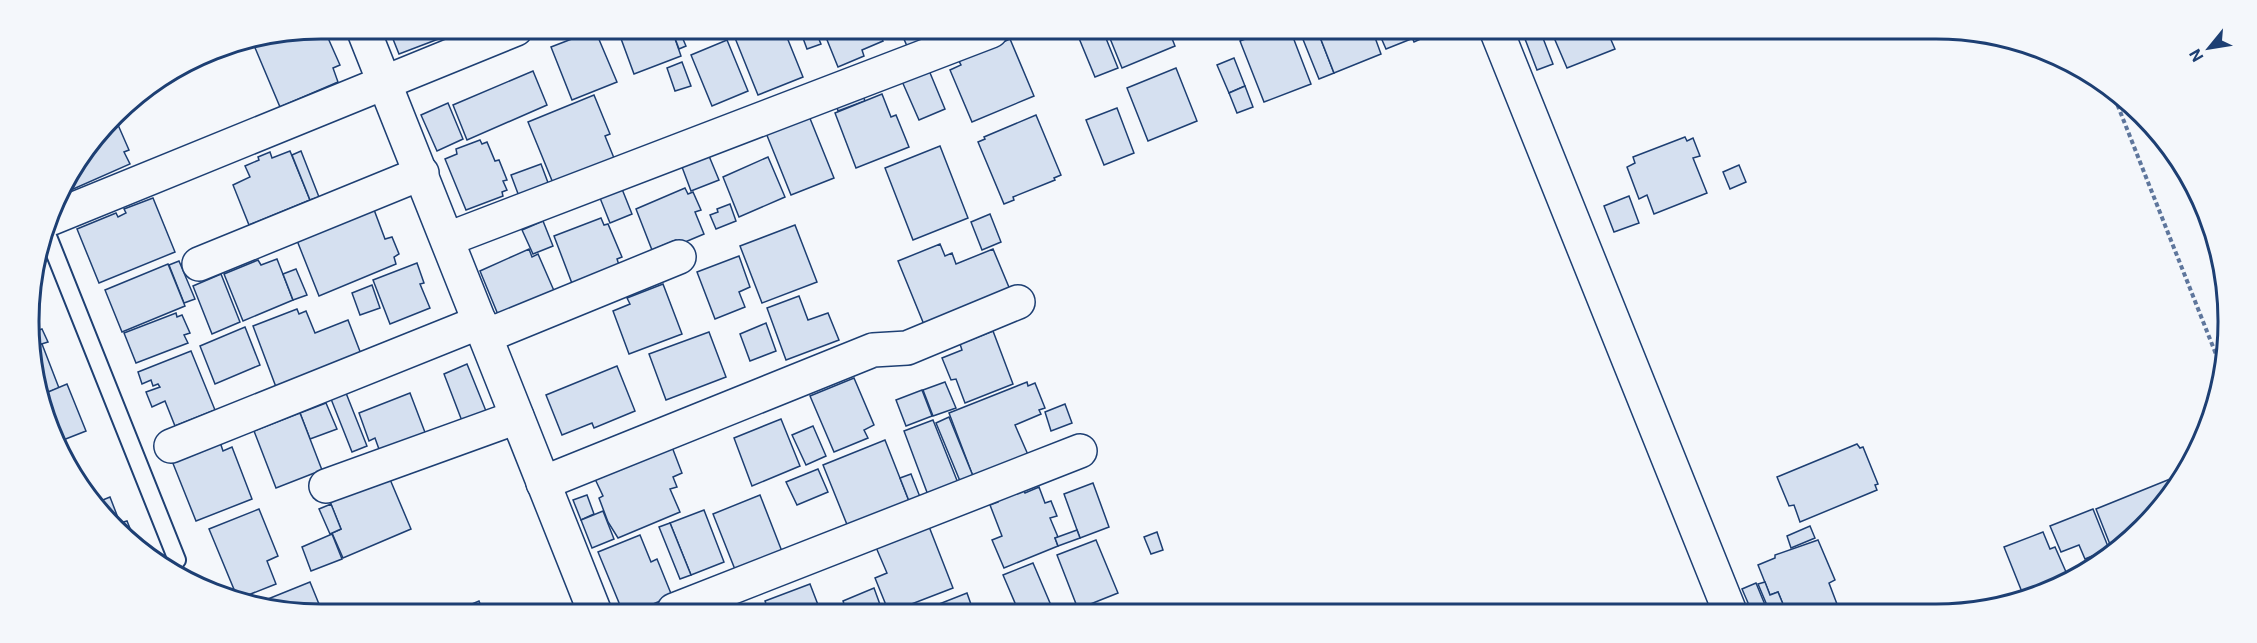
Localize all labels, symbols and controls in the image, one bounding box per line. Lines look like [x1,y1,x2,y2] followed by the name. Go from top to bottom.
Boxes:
[2179,18,2239,78] north arrow
[2185,46,2207,65] text: N

